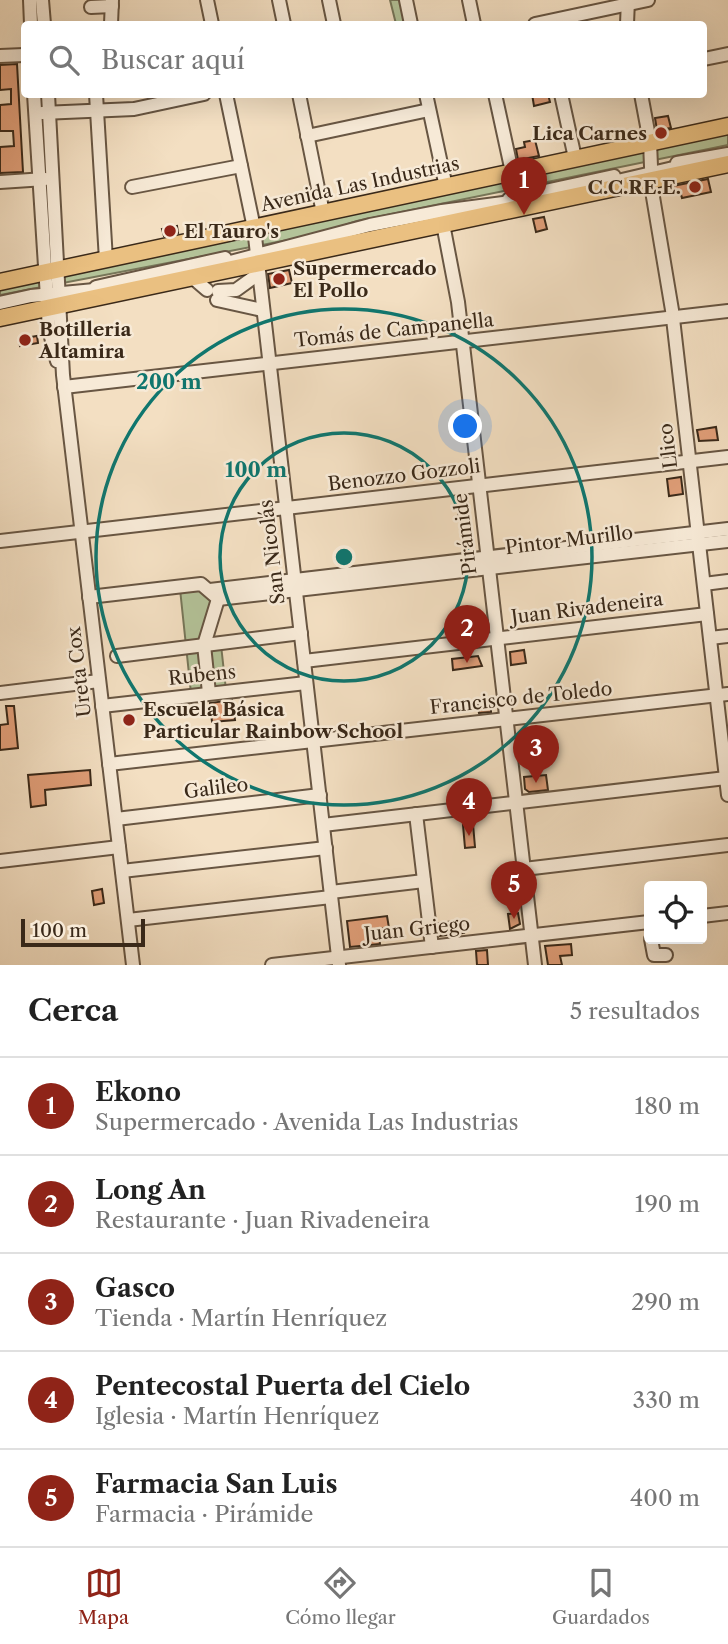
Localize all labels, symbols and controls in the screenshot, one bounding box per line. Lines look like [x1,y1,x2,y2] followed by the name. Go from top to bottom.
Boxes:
[21,21,707,98] search box
[45,41,83,79] icon: search
[101,44,245,76] text: Buscar aquí
[532,122,647,145] place label: Lica Carnes
[653,125,669,141] marker: Lica Carnes
[258,152,461,217] street label: Avenida Las Industrias
[501,157,547,215] pin: 1
[588,176,681,199] place label: C.C.RE.E.
[687,179,703,195] marker: C.C.RE.E.
[184,220,279,243] place label: El Tauro's
[162,223,178,239] marker: El Tauro's
[293,257,437,302] place label: Supermercado El Pollo
[271,271,287,287] marker: Supermercado El Pollo
[293,308,495,352] street label: Tomás de Campanella
[38,318,132,363] place label: Botilleria Altamira
[17,332,33,348] marker: Botilleria Altamira
[136,369,202,394] text: 200 m
[448,409,482,443] your location
[654,422,682,470] street label: Llico
[326,454,482,496] street label: Benozzo Gozzoli
[225,457,287,482] text: 100 m
[449,492,481,576] street label: Pirámide
[254,498,290,606] street label: San Nicolás
[504,521,634,559] street label: Pintor Murillo
[332,545,356,569] centre of rings
[507,587,664,629] street label: Juan Rivadeneira
[444,605,490,663] pin: 2
[62,625,96,719] street label: Ureta Cox
[167,660,237,690] street label: Rubens
[429,677,613,719] street label: Francisco de Toledo
[143,698,403,743] place label: Escuela Básica Particular Rainbow School
[121,712,137,728] marker: Escuela Básica Particular Rainbow School
[513,725,559,783] pin: 3
[182,773,250,803] street label: Galileo
[446,778,492,836] pin: 4
[491,861,537,919] pin: 5
[644,881,707,944] map controls
[644,881,707,944] button: locate
[360,912,471,946] street label: Juan Griego
[21,916,145,948] scale bar
[32,919,87,942] text: 100 m
[28,992,118,1029] text: Cerca
[570,997,700,1025] text: 5 resultados
[95,1076,181,1108] text: Ekono
[46,1092,56,1120] text: 1
[635,1092,700,1120] text: 180 m
[95,1108,519,1136] text: Supermercado · Avenida Las Industrias
[95,1174,206,1206] text: Long An
[44,1190,58,1218] text: 2
[635,1190,700,1218] text: 190 m
[95,1206,430,1234] text: Restaurante · Juan Rivadeneira
[95,1272,175,1304] text: Gasco
[45,1288,58,1316] text: 3
[631,1288,700,1316] text: 290 m
[95,1304,387,1332] text: Tienda · Martín Henríquez
[95,1370,470,1402] text: Pentecostal Puerta del Cielo
[44,1386,58,1414] text: 4
[633,1386,700,1414] text: 330 m
[95,1402,379,1430] text: Iglesia · Martín Henríquez
[95,1468,338,1500] text: Farmacia San Luis
[45,1484,57,1512] text: 5
[630,1484,700,1512] text: 400 m
[95,1500,313,1528] text: Farmacia · Pirámide
[78,1564,129,1629] tab: Mapa
[285,1564,396,1629] tab: Cómo llegar
[552,1564,650,1629] tab: Guardados

